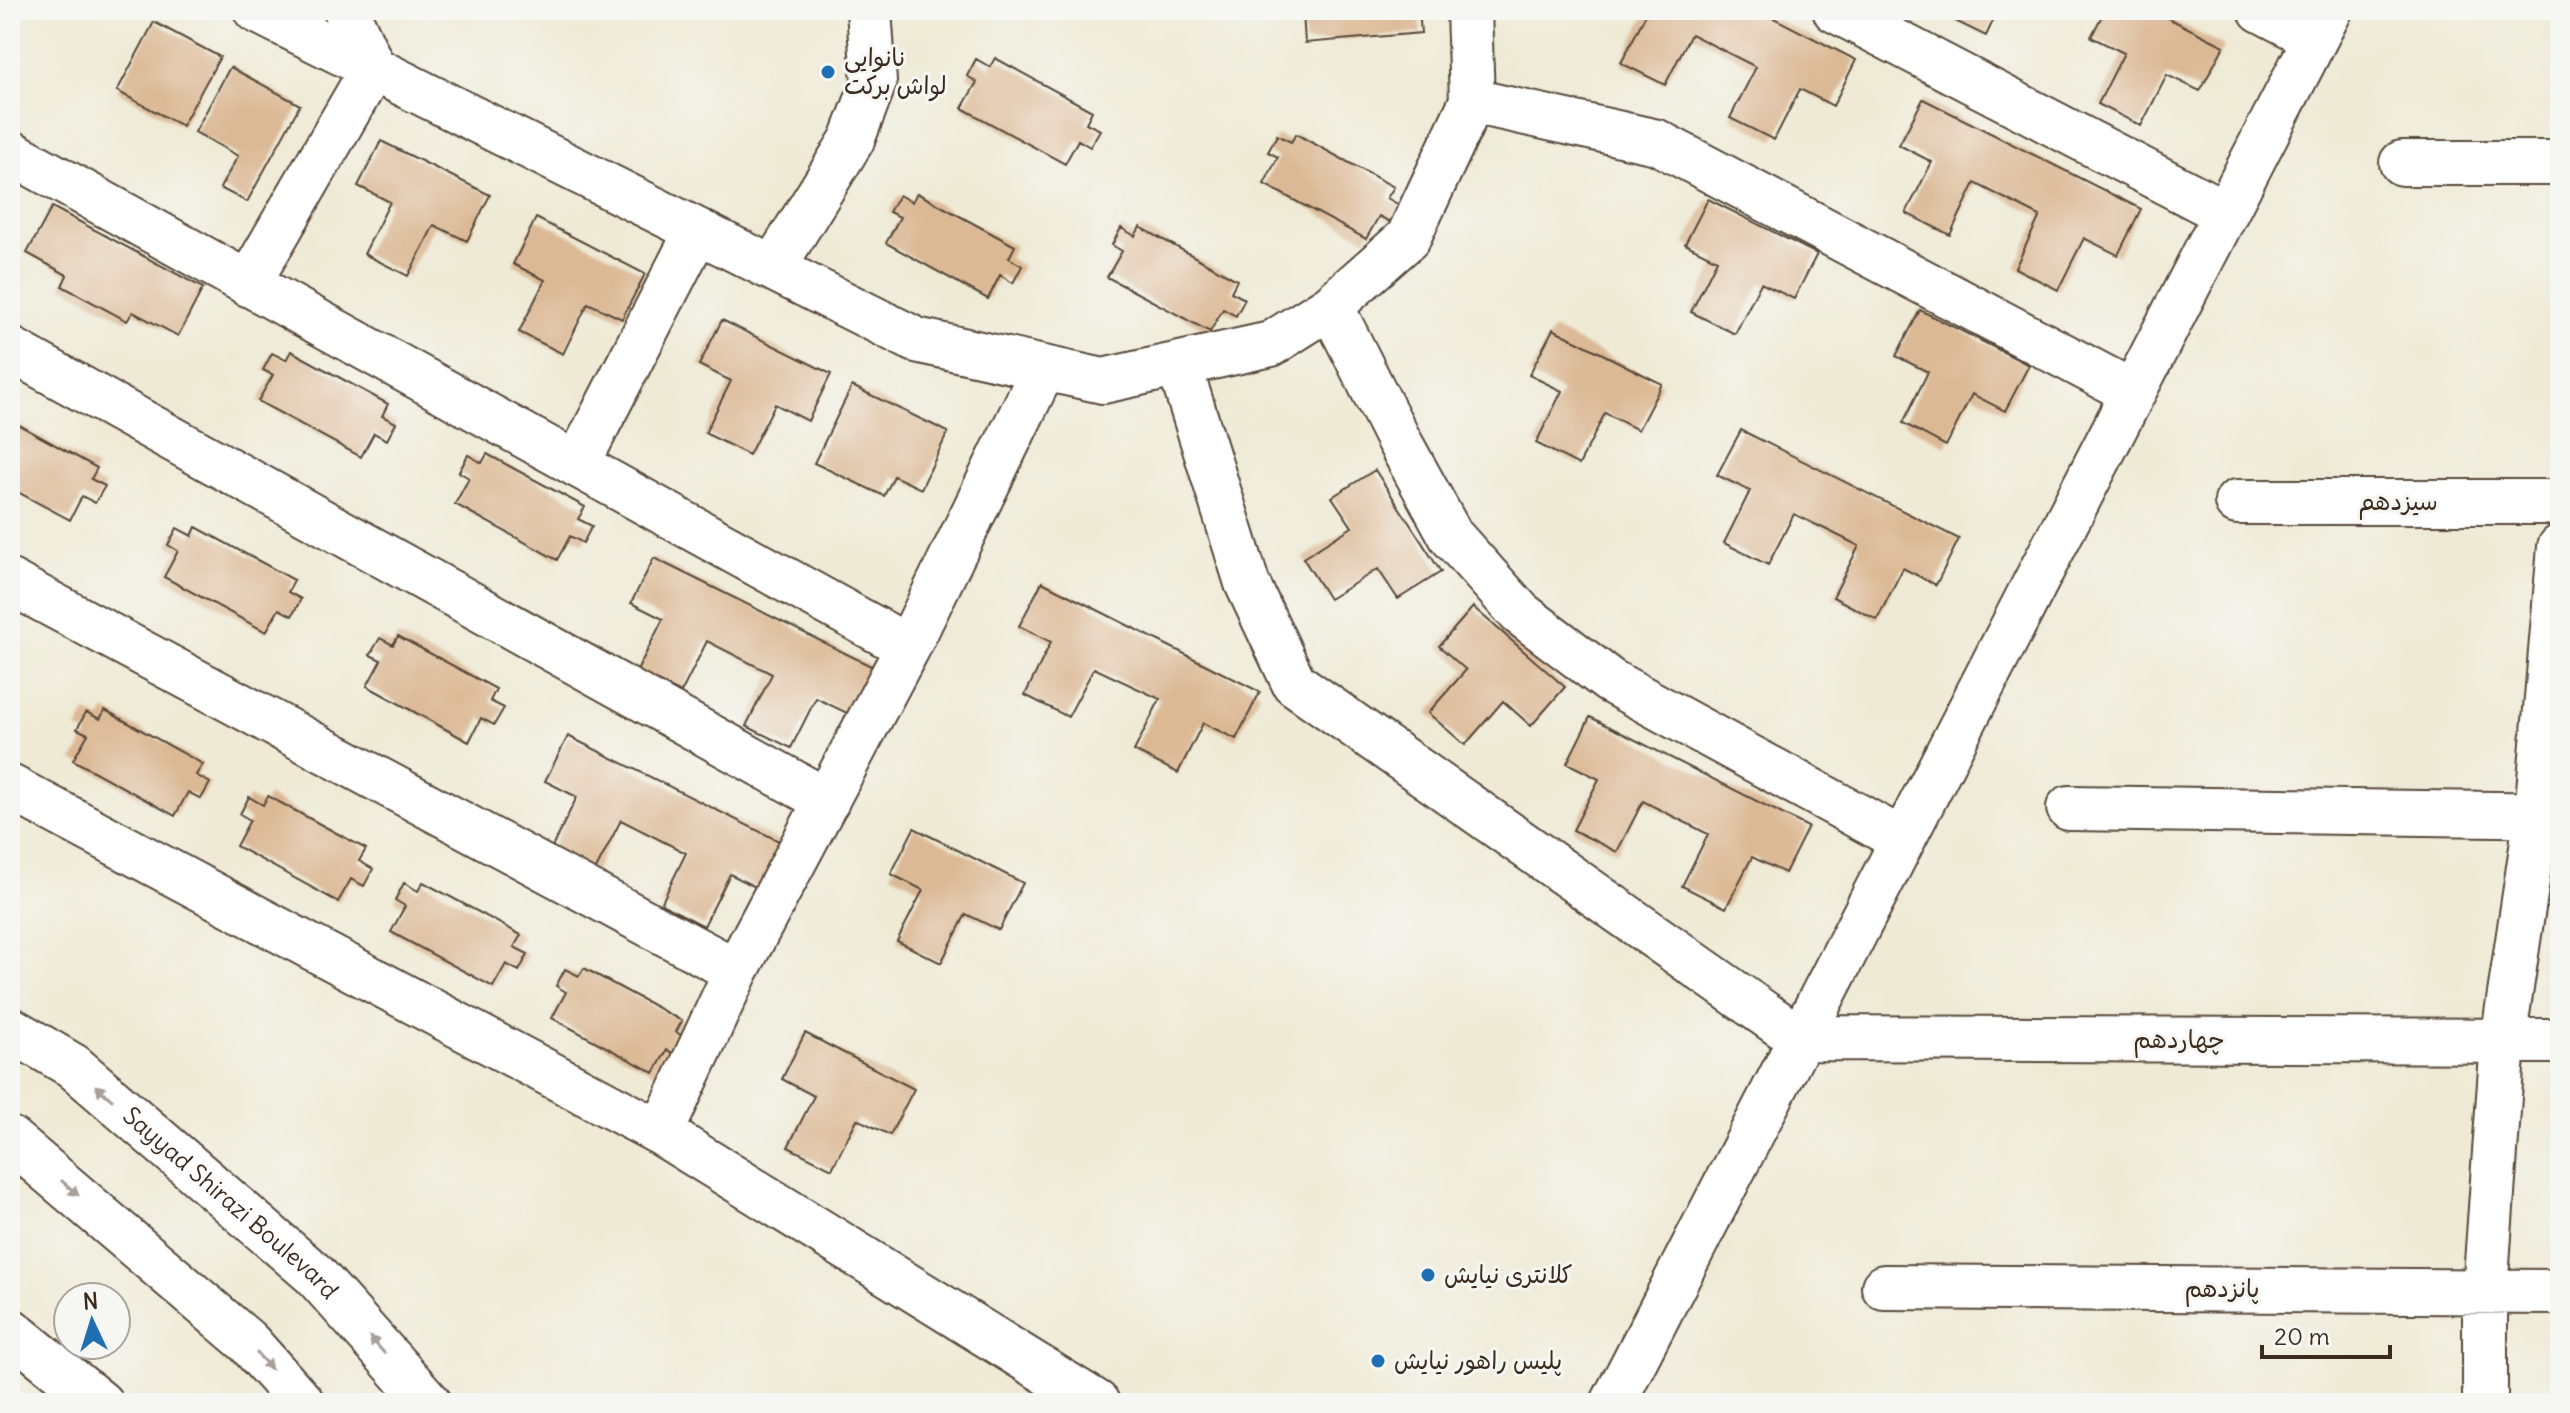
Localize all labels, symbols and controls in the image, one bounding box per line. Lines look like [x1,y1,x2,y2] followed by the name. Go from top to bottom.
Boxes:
[844,42,947,102] place label: نانوایی لواش برکت
[819,63,837,81] marker: نانوایی لواش برکت
[2358,486,2438,520] street label: سیزدهم
[2133,1024,2225,1058] street label: چهاردهم
[95,1085,115,1102] one-way arrow
[117,1100,345,1305] street label: Sayyad Shirazi Boulevard
[60,1179,80,1196] one-way arrow
[1444,1259,1573,1289] place label: کلانتری نیایش
[1419,1266,1437,1284] marker: کلانتری نیایش
[2185,1273,2259,1307] street label: پانزدهم
[52,1281,132,1361] north arrow
[82,1287,99,1316] text: N
[2262,1309,2390,1359] scale bar
[2274,1321,2330,1351] text: 20 m
[369,1335,387,1354] one-way arrow
[1394,1345,1562,1376] place label: پلیس راهور نیایش
[255,1351,273,1370] one-way arrow
[1369,1352,1387,1370] marker: پلیس راهور نیایش

